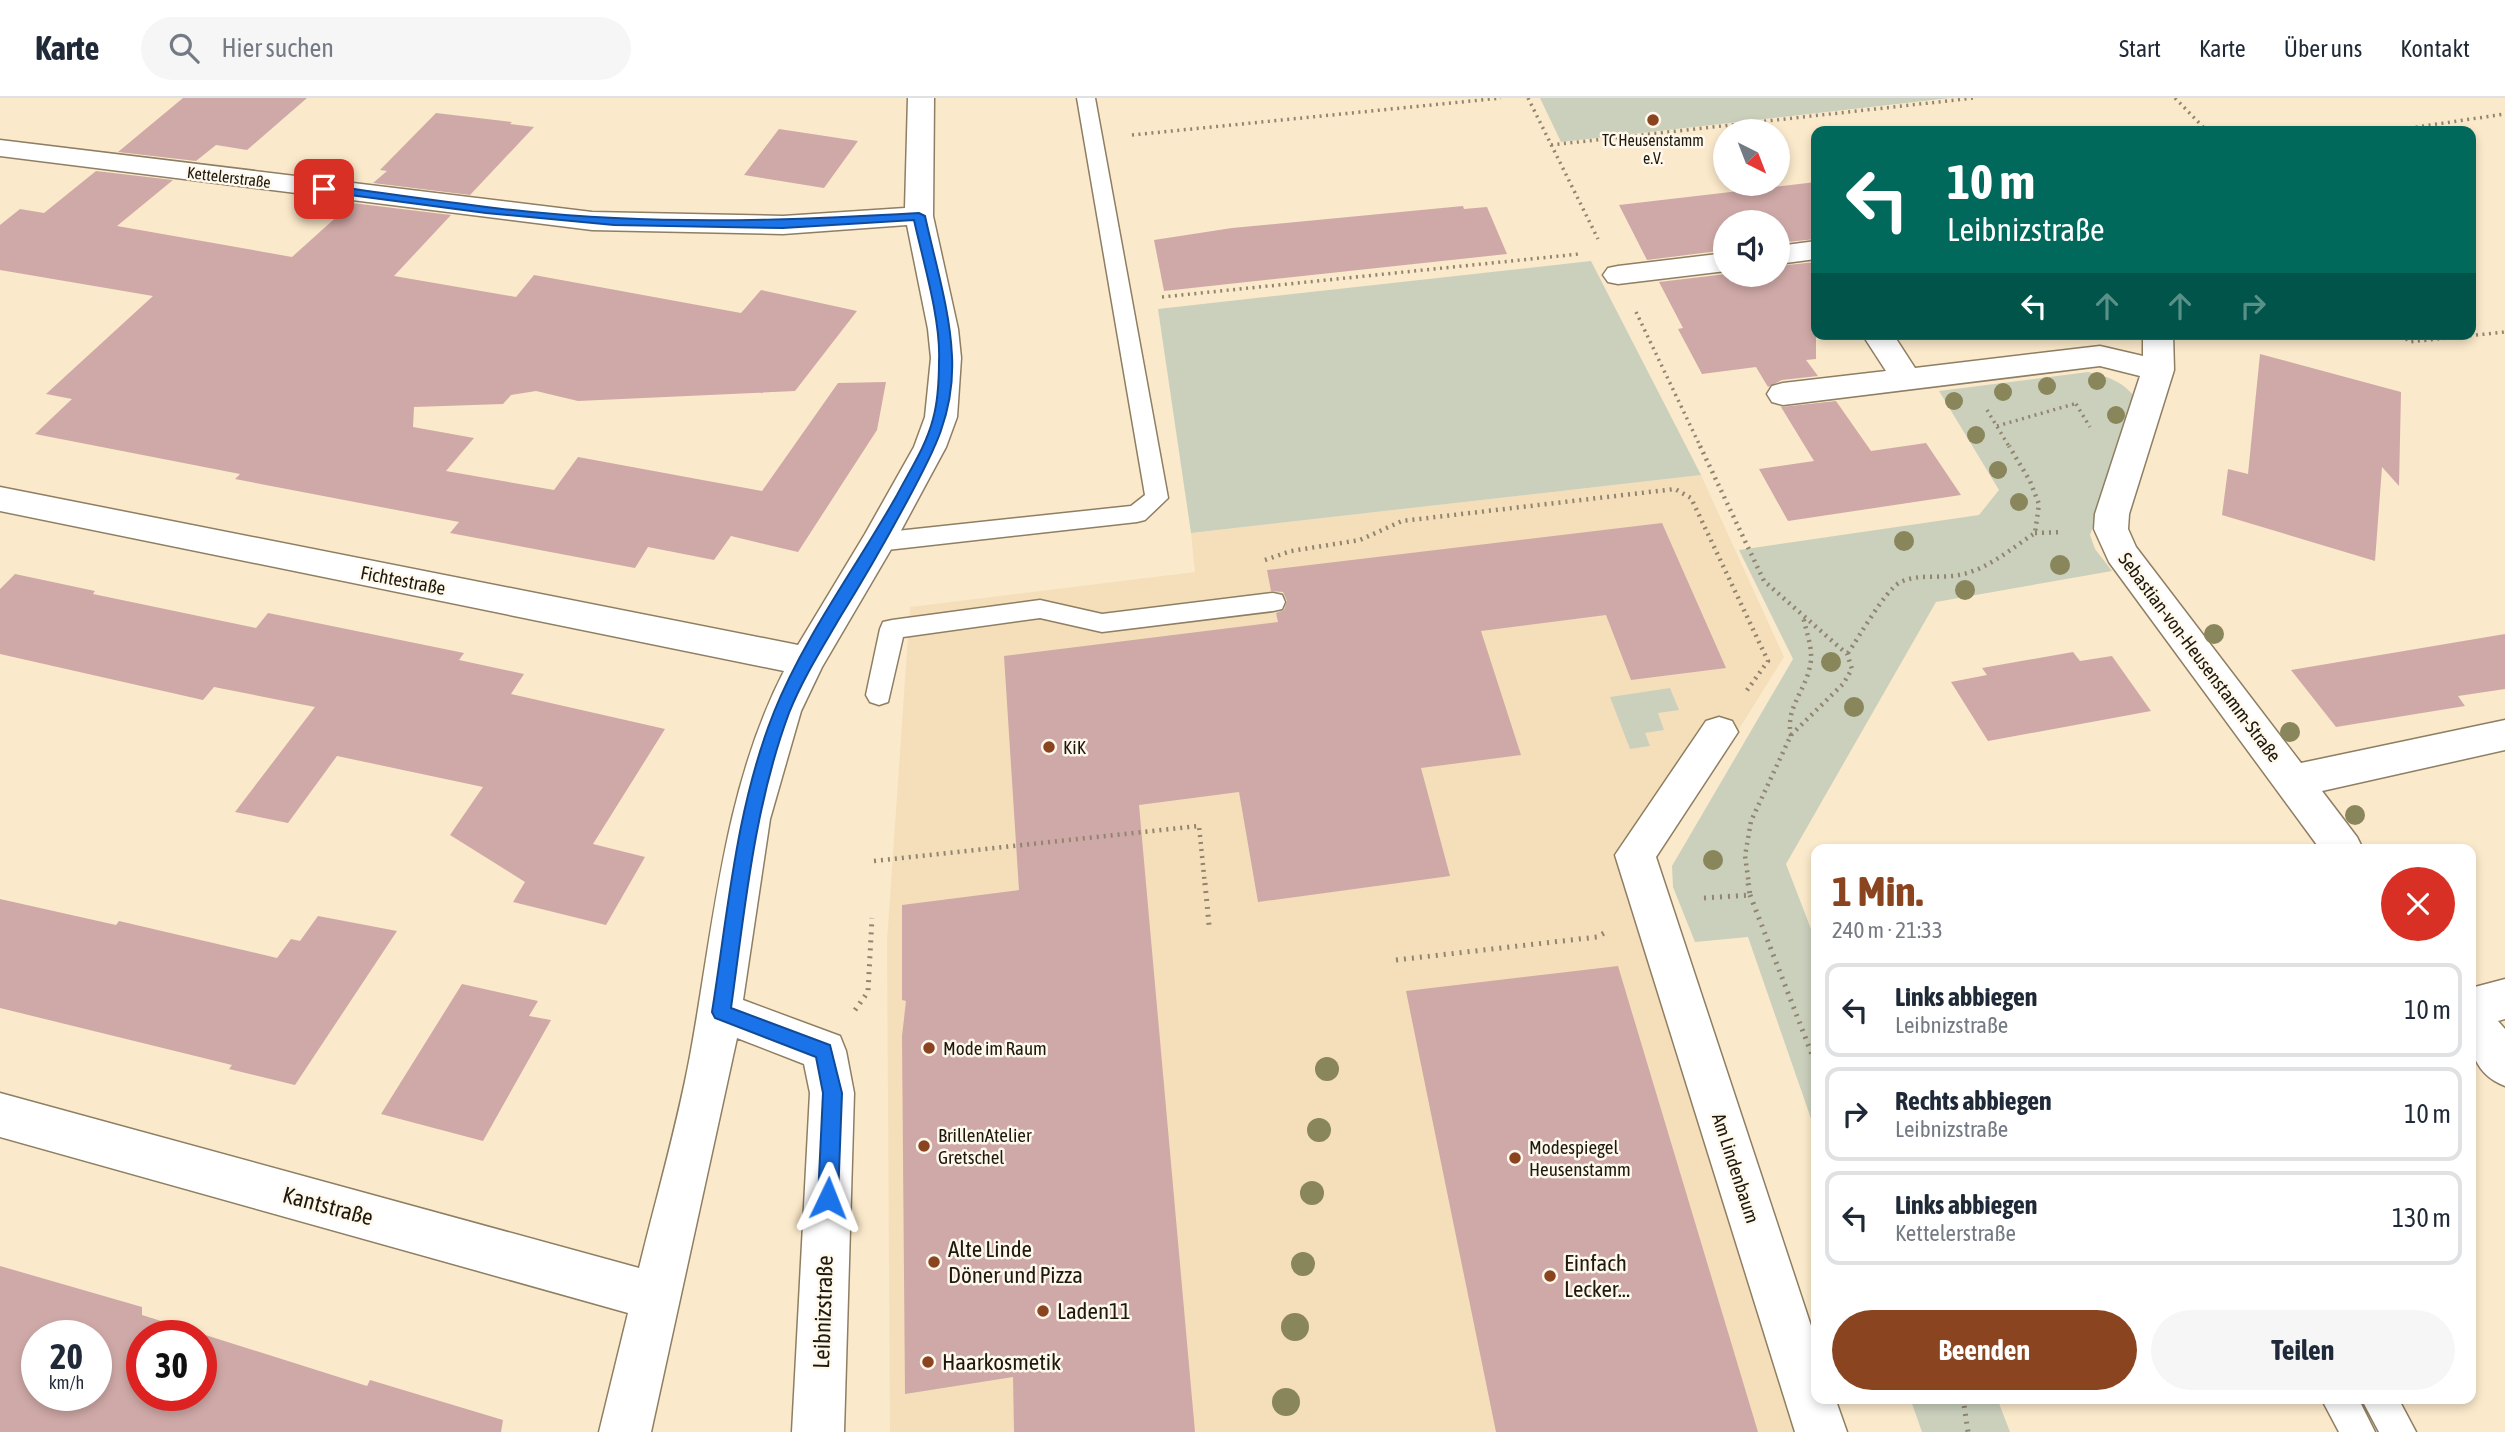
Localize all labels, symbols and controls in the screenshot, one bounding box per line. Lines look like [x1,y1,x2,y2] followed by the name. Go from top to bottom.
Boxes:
[141,17,631,80] search box
[35,29,99,67] text: Karte
[165,29,203,67] icon: search
[221,33,334,63] text: Hier suchen
[2119,35,2161,62] text: Start
[2199,35,2246,62] text: Karte
[2284,35,2362,62] text: Über uns
[2400,35,2470,62] text: Kontakt
[1645,112,1661,128] marker: TC Heusenstamm e.V.
[1713,119,1790,196] north arrow
[1713,119,1790,287] map controls
[1602,131,1704,167] place label: TC Heusenstamm e.V.
[1947,153,2035,209] text: 10 m
[1832,154,1923,245] icon: left
[294,159,354,219] pin
[186,163,272,191] street label: Kettelerstraße
[305,170,343,208] icon: arrive
[1713,210,1790,287] button: sound
[1947,211,2105,248] text: Leibnizstraße
[2015,287,2053,325] icon: left
[2088,287,2126,325] icon: ahead
[2161,287,2199,325] icon: ahead
[2234,287,2272,325] icon: right
[2114,548,2286,766] street label: Sebastian-von-Heusenstamm-Straße
[359,561,447,599] street label: Fichtestraße
[1063,736,1087,758] place label: KiK
[1041,739,1057,755] marker: KiK
[1832,867,1923,915] text: 1 Min.
[2381,867,2455,941] button: close
[1832,917,1943,943] text: 240 m · 21:33
[1895,982,2037,1012] text: Links abbiegen
[1836,991,1874,1029] icon: left
[2404,995,2451,1025] text: 10 m
[1895,1012,2008,1038] text: Leibnizstraße
[943,1037,1047,1059] place label: Mode im Raum
[921,1040,937,1056] marker: Mode im Raum
[1895,1086,2052,1116] text: Rechts abbiegen
[1836,1095,1874,1133] icon: right
[2404,1099,2451,1129] text: 10 m
[1708,1110,1764,1226] street label: Am Lindenbaum
[1895,1116,2008,1142] text: Leibnizstraße
[938,1124,1032,1168] place label: BrillenAtelier Gretschel
[1529,1136,1631,1180] place label: Modespiegel Heusenstamm
[916,1138,932,1154] marker: BrillenAtelier Gretschel
[1507,1150,1523,1166] marker: Modespiegel Heusenstamm
[791,1161,865,1235] position arrow
[280,1181,376,1231] street label: Kantstraße
[1895,1190,2037,1220] text: Links abbiegen
[1836,1199,1874,1237] icon: left
[2392,1203,2451,1233] text: 130 m
[1895,1220,2016,1246] text: Kettelerstraße
[948,1236,1083,1288] place label: Alte Linde Döner und Pizza
[1564,1250,1630,1302] place label: Einfach Lecker...
[926,1254,942,1270] marker: Alte Linde Döner und Pizza
[808,1255,838,1369] street label: Leibnizstraße
[1542,1268,1558,1284] marker: Einfach Lecker...
[1057,1298,1131,1324] place label: Laden11
[1035,1303,1051,1319] marker: Laden11
[1832,1310,2137,1390] button: Beenden
[2151,1310,2455,1390] button: Teilen
[126,1320,217,1411] speed limit sign: 30
[50,1336,83,1376] text: 20
[942,1349,1061,1375] place label: Haarkosmetik
[920,1354,936,1370] marker: Haarkosmetik
[49,1372,84,1393] text: km/h

